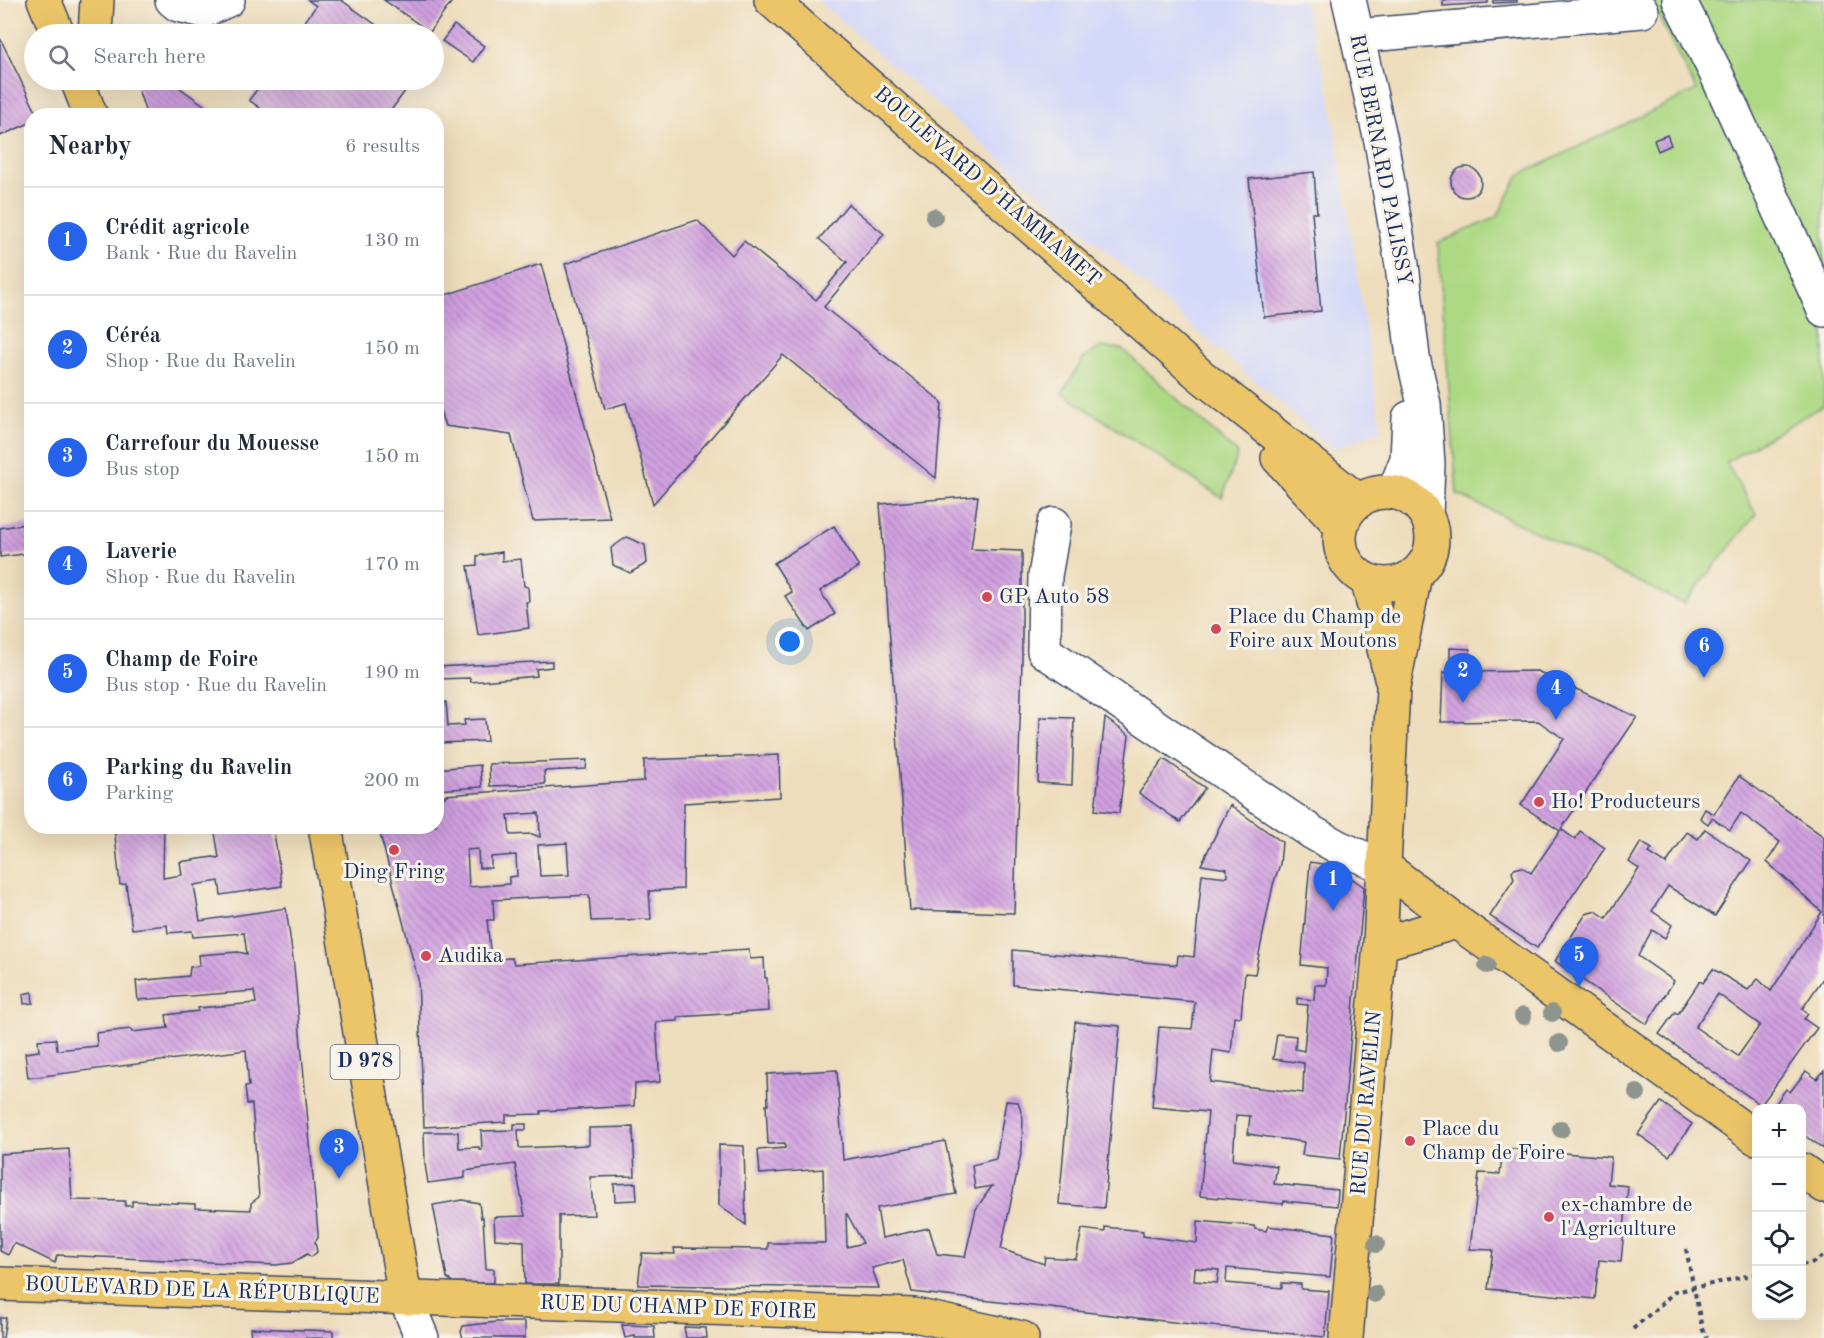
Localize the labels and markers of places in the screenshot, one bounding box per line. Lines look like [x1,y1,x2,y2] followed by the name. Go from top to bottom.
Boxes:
[999,587,1110,608] place label: GP Auto 58
[980,590,994,604] marker: GP Auto 58
[1228,607,1401,652] place label: Place du Champ de Foire aux Moutons
[1209,622,1223,636] marker: Place du Champ de Foire aux Moutons
[1684,628,1724,678] pin: 6
[1444,654,1482,703] pin: 2
[1536,670,1576,720] pin: 4
[1551,792,1700,813] place label: Ho! Producteurs
[1532,795,1546,809] marker: Ho! Producteurs
[387,843,401,857] marker: Ding Fring
[343,862,446,883] place label: Ding Fring
[1314,862,1352,911] pin: 1
[1560,938,1598,987] pin: 5
[438,946,503,967] place label: Audika
[419,949,433,963] marker: Audika
[1422,1119,1565,1164] place label: Place du Champ de Foire
[320,1130,358,1179] pin: 3
[1403,1134,1417,1148] marker: Place du Champ de Foire
[1561,1195,1693,1240] place label: ex-chambre de l'Agriculture
[1542,1210,1556,1224] marker: ex-chambre de l'Agriculture

